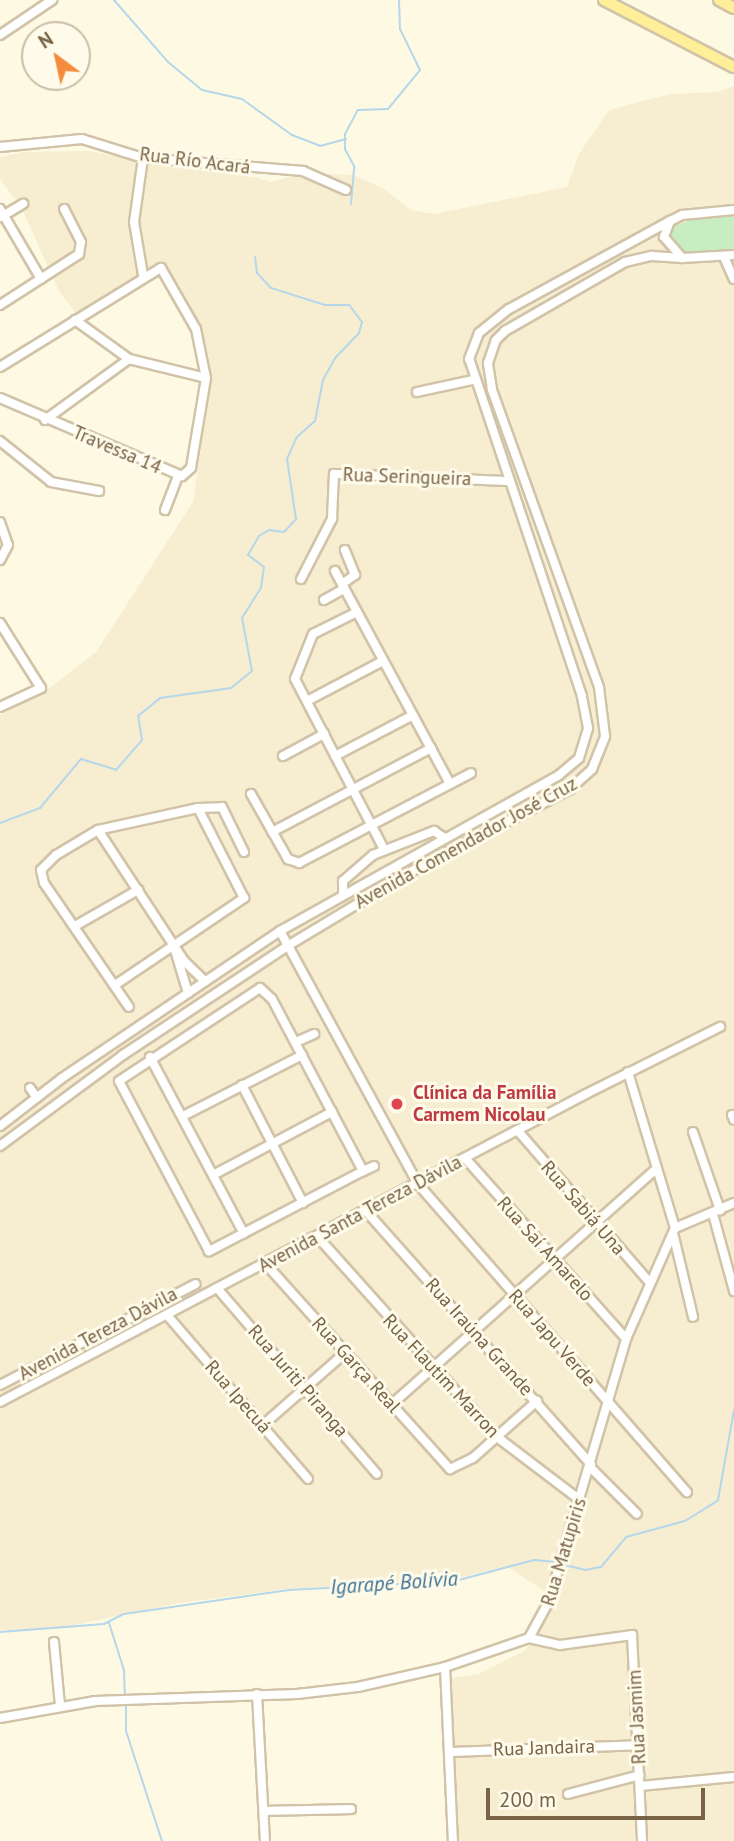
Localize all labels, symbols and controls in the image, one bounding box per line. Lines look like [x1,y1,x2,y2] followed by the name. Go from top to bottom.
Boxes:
[21,21,91,91] north arrow
[34,27,57,54] text: N
[138,143,252,179] street label: Rua Río Acará
[69,421,165,479] street label: Travessa 14
[342,463,472,491] street label: Rua Seringueira
[351,772,581,914] street label: Avenida Comendador José Cruz
[413,1082,556,1126] place label: Clínica da Família Carmem Nicolau
[387,1094,407,1114] marker: Clínica da Família Carmem Nicolau
[254,1150,466,1278] street label: Avenida Santa Tereza Dávila
[536,1156,630,1260] street label: Rua Sabiá Una
[492,1192,598,1306] street label: Rua Saí Amarelo
[420,1274,538,1400] street label: Rua Iraúna Grande
[15,1282,181,1386] street label: Avenida Tereza Dávila
[503,1284,601,1392] street label: Rua Japu Verde
[378,1309,504,1443] street label: Rua Flautim Marron
[307,1312,405,1418] street label: Rua Garça Real
[243,1320,353,1442] street label: Rua Juriti Piranga
[200,1356,276,1438] street label: Rua Ipecuá
[537,1495,591,1609] street label: Rua Matupiris
[329,1566,459,1600] water label: Igarapé Bolívia
[623,1669,651,1765] street label: Rua Jasmim
[493,1735,595,1761] street label: Rua Jandaira
[489,1774,708,1818] scale bar
[499,1786,556,1813] text: 200 m

